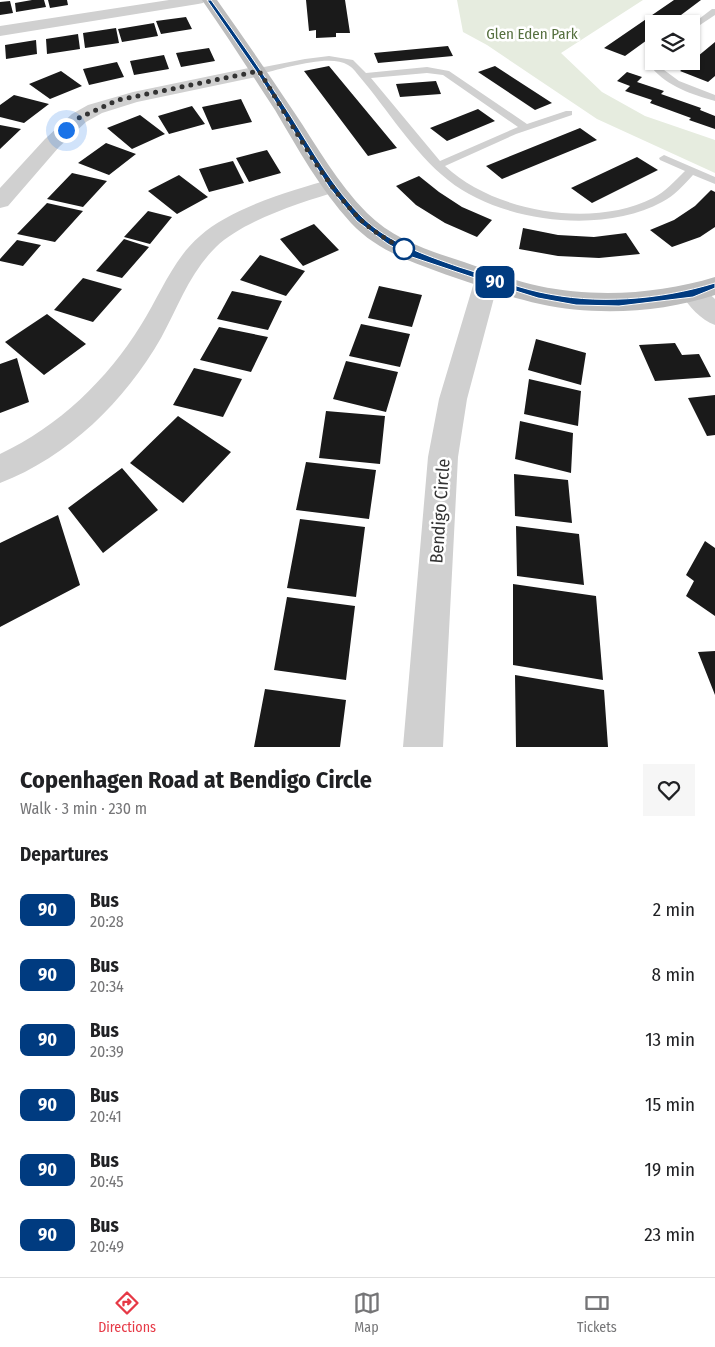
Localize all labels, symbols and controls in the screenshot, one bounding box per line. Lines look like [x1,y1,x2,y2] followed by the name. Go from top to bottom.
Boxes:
[645,15,700,70] map controls
[645,15,700,70] button: layers
[486,25,578,43] park label: Glen Eden Park
[54,118,79,143] your location
[393,238,415,260] unlabelled marker
[472,266,518,298] line badge: 90
[485,271,505,293] text: 90
[425,458,455,564] street label: Bendigo Circle
[643,764,695,816] button: heart
[20,766,372,794] text: Copenhagen Road at Bendigo Circle
[20,799,147,818] text: Walk · 3 min · 230 m
[20,843,108,866] text: Departures
[90,889,119,912] text: Bus
[653,898,695,921] text: 2 min
[38,899,57,921] text: 90
[90,912,124,931] text: 20:28
[90,954,119,977] text: Bus
[652,963,695,986] text: 8 min
[38,964,57,986] text: 90
[90,977,124,996] text: 20:34
[90,1019,119,1042] text: Bus
[645,1028,695,1051] text: 13 min
[38,1029,57,1051] text: 90
[90,1042,124,1061] text: 20:39
[90,1084,119,1107] text: Bus
[645,1093,695,1116] text: 15 min
[38,1094,57,1116] text: 90
[90,1107,122,1126] text: 20:41
[90,1149,119,1172] text: Bus
[644,1158,695,1181] text: 19 min
[38,1159,57,1181] text: 90
[90,1172,124,1191] text: 20:45
[90,1214,119,1237] text: Bus
[644,1223,695,1246] text: 23 min
[38,1224,57,1246] text: 90
[90,1237,124,1256] text: 20:49
[98,1289,156,1336] tab: Directions
[353,1289,381,1336] tab: Map
[577,1289,617,1336] tab: Tickets

